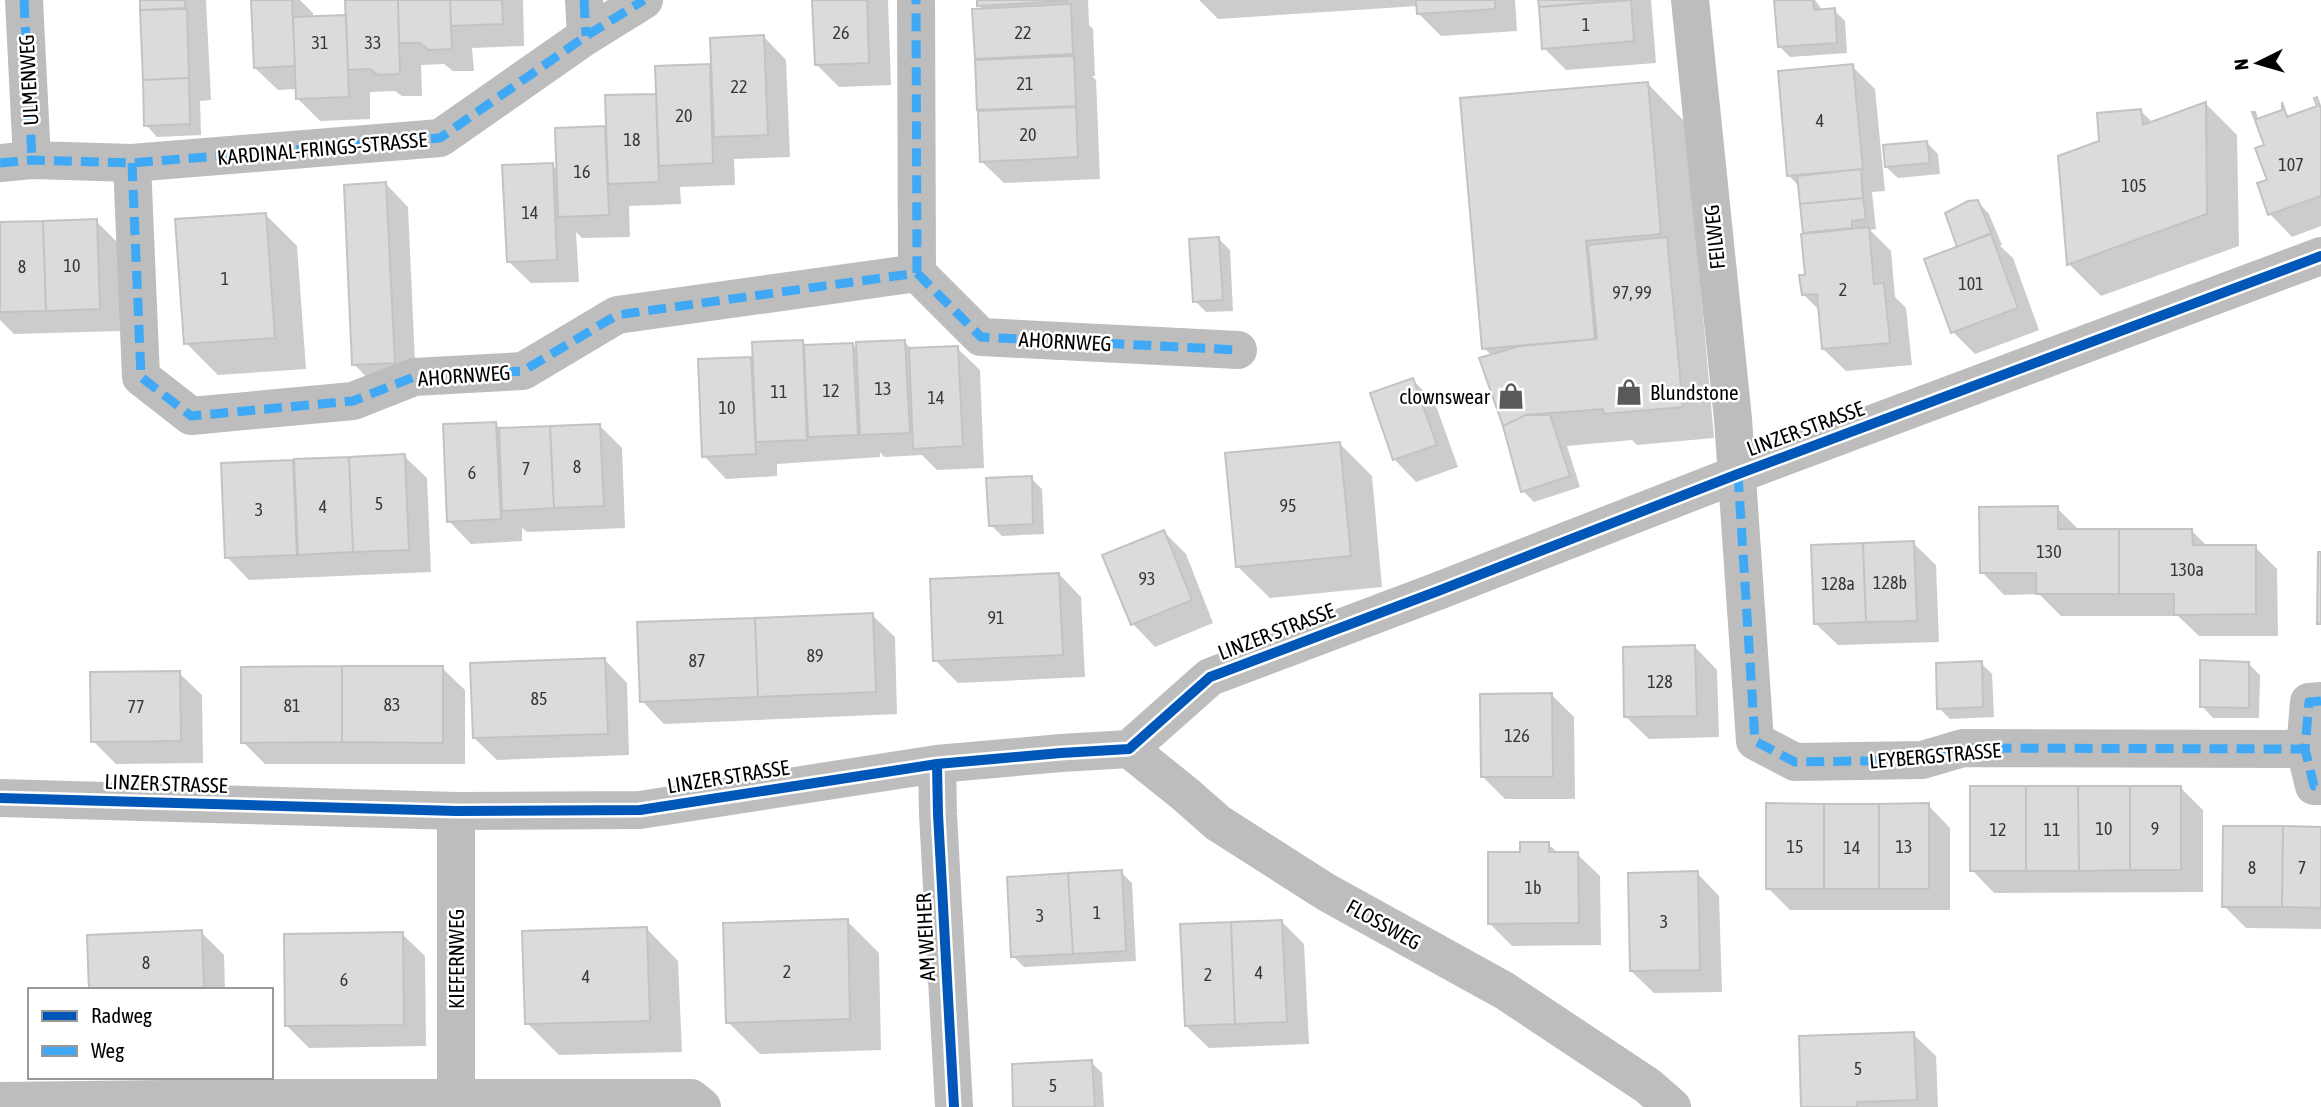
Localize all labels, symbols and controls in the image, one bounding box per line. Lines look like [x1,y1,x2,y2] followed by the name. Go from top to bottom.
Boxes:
[1582,14,1590,35] house number: 1
[833,22,849,43] house number: 26
[1015,22,1031,43] house number: 22
[2223,28,2293,98] north arrow
[312,32,328,53] house number: 31
[365,32,381,53] house number: 33
[14,34,42,126] street label: ULMENWEG
[2230,58,2253,71] text: N
[1017,73,1033,94] house number: 21
[731,76,747,97] house number: 22
[676,105,692,126] house number: 20
[1816,110,1824,131] house number: 4
[1020,124,1036,145] house number: 20
[216,127,428,169] street label: KARDINAL-FRINGS-STRASSE
[624,129,640,150] house number: 18
[2278,154,2304,175] house number: 107
[574,161,590,182] house number: 16
[2121,175,2147,196] house number: 105
[522,202,538,223] house number: 14
[1699,203,1729,271] street label: FEILWEG
[64,255,80,276] house number: 10
[18,256,26,277] house number: 8
[221,268,229,289] house number: 1
[1958,273,1984,294] house number: 101
[1839,279,1847,300] house number: 2
[1612,282,1652,303] house number: 97, 99
[1018,327,1112,355] street label: AHORNWEG
[417,360,511,390] street label: AHORNWEG
[1614,377,1644,407] shop icon: Blundstone
[875,378,891,399] house number: 13
[823,380,839,401] house number: 12
[1650,380,1739,404] place label: Blundstone
[771,381,787,402] house number: 11
[1496,381,1526,411] shop icon: clownswear
[1399,384,1491,408] place label: clownswear
[928,387,944,408] house number: 14
[1743,396,1867,460] street label: LINZER STRASSE
[719,397,735,418] house number: 10
[573,456,581,477] house number: 8
[522,458,530,479] house number: 7
[468,462,476,483] house number: 6
[375,493,383,514] house number: 5
[1280,495,1296,516] house number: 95
[319,496,327,517] house number: 4
[255,499,263,520] house number: 3
[2036,541,2062,562] house number: 130
[2170,559,2204,580] house number: 130a
[1139,568,1155,589] house number: 93
[1873,572,1907,593] house number: 128b
[1821,573,1855,594] house number: 128a
[1214,598,1338,664] street label: LINZER STRASSE
[988,607,1004,628] house number: 91
[807,645,823,666] house number: 89
[689,650,705,671] house number: 87
[1647,671,1673,692] house number: 128
[531,688,547,709] house number: 85
[384,694,400,715] house number: 83
[284,695,300,716] house number: 81
[128,696,144,717] house number: 77
[1504,725,1530,746] house number: 126
[1868,737,2002,773] street label: LEYBERGSTRASSE
[665,755,791,797] street label: LINZER STRASSE
[104,769,228,797] street label: LINZER STRASSE
[2096,818,2112,839] house number: 10
[2151,818,2159,839] house number: 9
[1990,819,2006,840] house number: 12
[2044,819,2060,840] house number: 11
[1787,836,1803,857] house number: 15
[1896,836,1912,857] house number: 13
[1844,837,1860,858] house number: 14
[2248,857,2256,878] house number: 8
[2298,857,2306,878] house number: 7
[1525,877,1542,898] house number: 1b
[911,892,939,982] street label: AM WEIHER
[1343,894,1425,954] street label: FLOSSWEG
[1093,902,1101,923] house number: 1
[1036,905,1044,926] house number: 3
[444,909,468,1009] street label: KIEFERNWEG
[1660,911,1668,932] house number: 3
[142,952,150,973] house number: 8
[783,961,791,982] house number: 2
[1255,962,1263,983] house number: 4
[1204,964,1212,985] house number: 2
[582,966,590,987] house number: 4
[340,969,348,990] house number: 6
[28,988,273,1079] legend
[91,1003,152,1027] text: Radweg
[91,1038,124,1062] text: Weg
[1854,1058,1862,1079] house number: 5
[1049,1075,1057,1096] house number: 5

